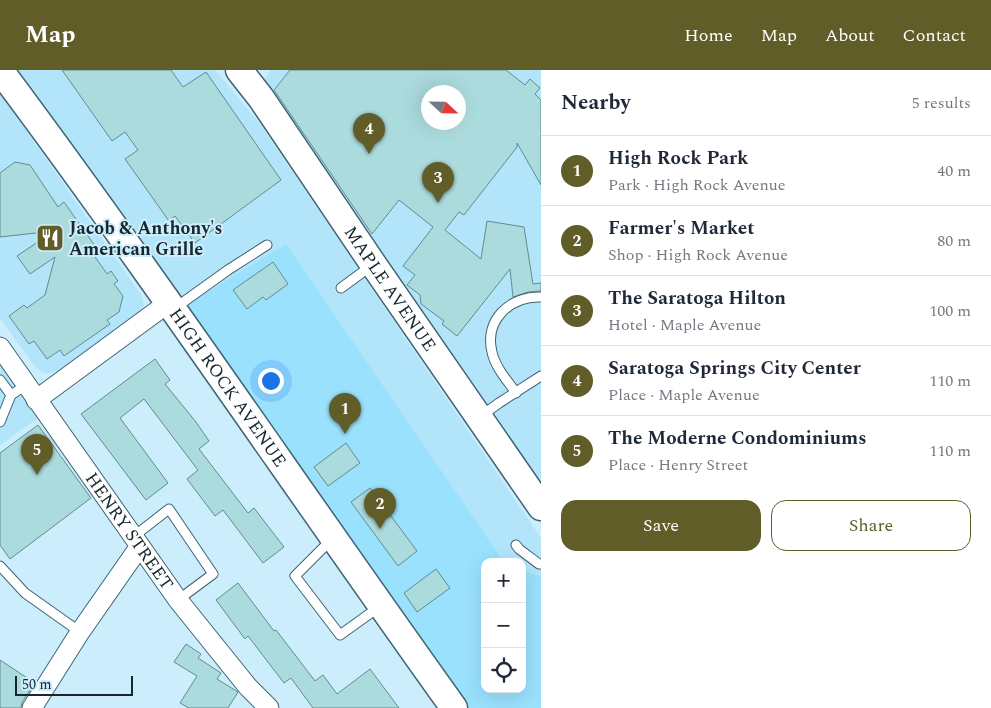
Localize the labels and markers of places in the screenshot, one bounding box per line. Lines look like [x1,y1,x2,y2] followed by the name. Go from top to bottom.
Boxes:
[353,113,385,154] pin: 4
[422,162,454,203] pin: 3
[69,215,222,263] place label: Jacob & Anthony's American Grille
[35,223,65,253] restaurant icon: Jacob & Anthony's American Grille
[329,393,361,434] pin: 1
[21,434,53,475] pin: 5
[364,488,396,529] pin: 2

